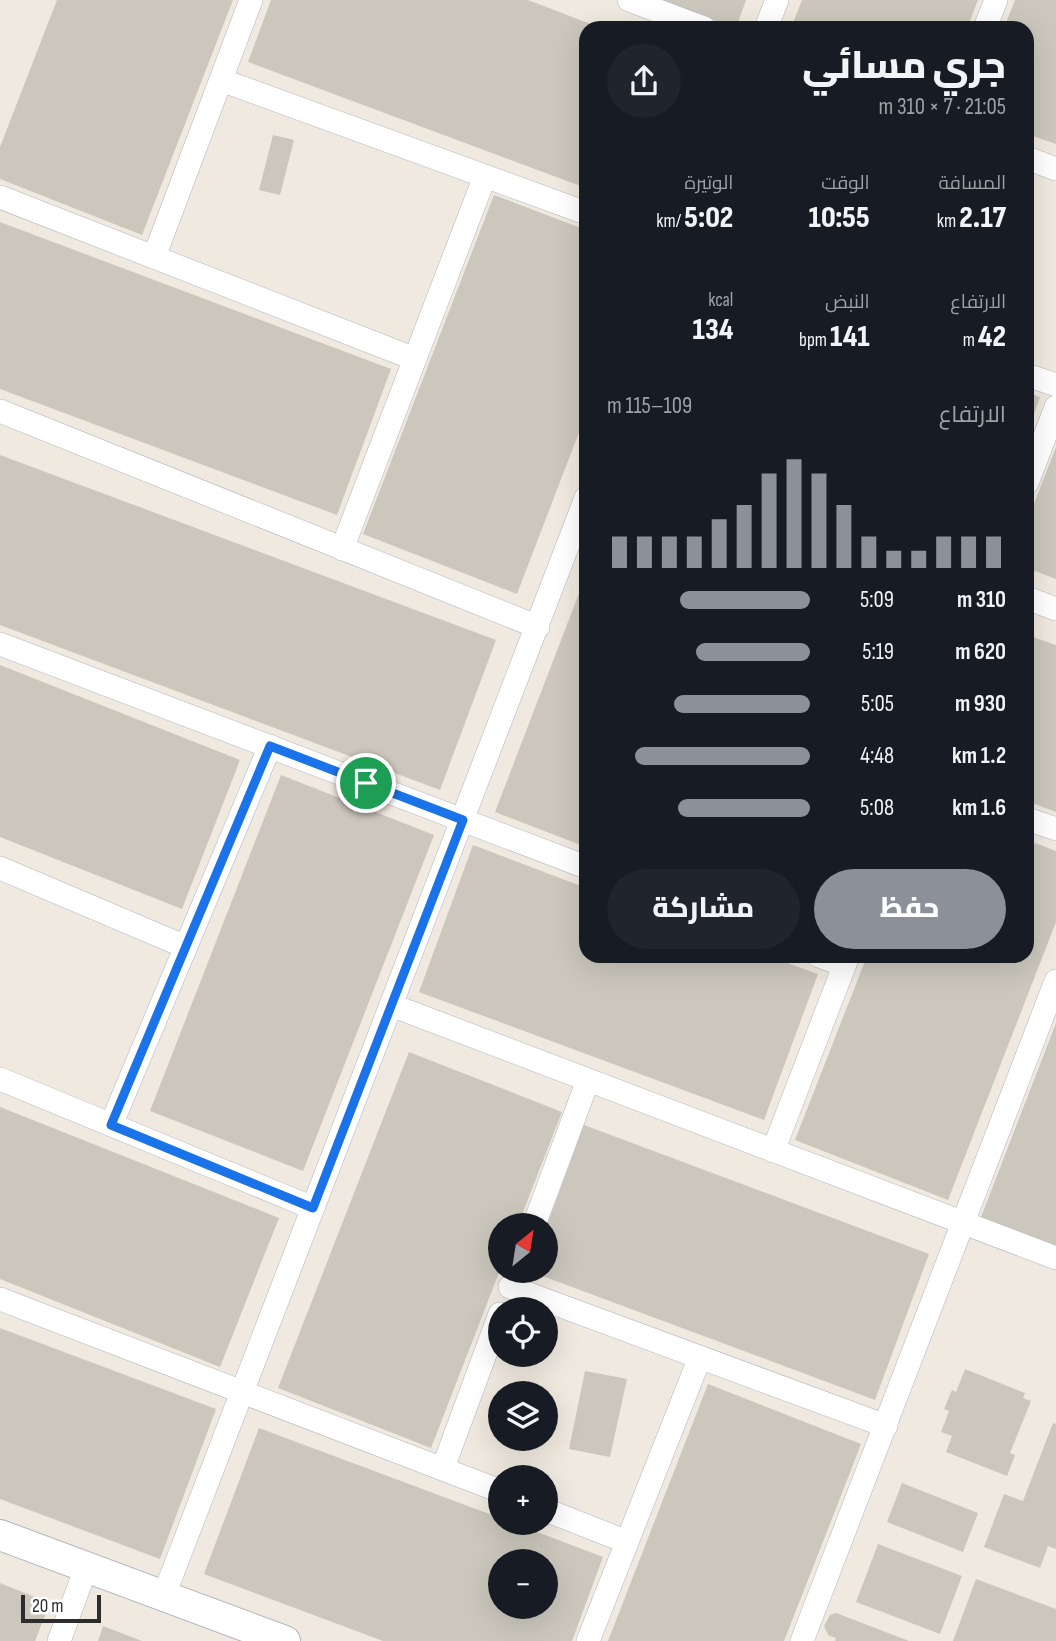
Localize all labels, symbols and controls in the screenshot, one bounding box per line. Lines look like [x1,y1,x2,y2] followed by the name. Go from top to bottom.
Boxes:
[607,44,681,118] button: share
[802,44,1006,89] text: جري مسائي
[879,93,1006,121] text: 21:05 · 7 × 310 m
[685,172,733,195] text: الوتيرة
[821,172,870,195] text: الوقت
[938,172,1006,195] text: المسافة
[684,200,733,236] text: 5:02
[809,200,870,236] text: 10:55
[959,200,1006,236] text: 2.17
[656,210,684,233] text: /km
[937,210,959,233] text: km
[708,289,733,312] text: kcal
[825,291,870,314] text: النبض
[950,291,1006,314] text: الارتفاع
[693,312,733,348] text: 134
[830,319,870,355] text: 141
[978,319,1006,355] text: 42
[799,329,830,352] text: bpm
[963,329,978,352] text: m
[607,392,692,420] text: 109–115 m
[939,401,1006,429] text: الارتفاع
[860,586,894,614] text: 5:09
[957,586,1006,614] text: 310 m
[862,638,894,666] text: 5:19
[955,638,1006,666] text: 620 m
[861,690,894,718] text: 5:05
[955,690,1006,718] text: 930 m
[860,742,894,770] text: 4:48
[952,742,1006,770] text: 1.2 km
[336,753,396,813] pin
[347,764,385,802] icon: arrive
[860,794,894,822] text: 5:08
[952,794,1006,822] text: 1.6 km
[607,869,800,949] button: مشاركة
[814,869,1006,949] button: حفظ
[488,1213,558,1283] north arrow
[488,1213,558,1619] map controls
[488,1297,558,1367] button: locate
[488,1381,558,1451] button: layers
[488,1465,558,1535] button: +
[488,1549,558,1619] button: −
[21,1592,102,1624] scale bar
[32,1595,64,1618] text: 20 m

